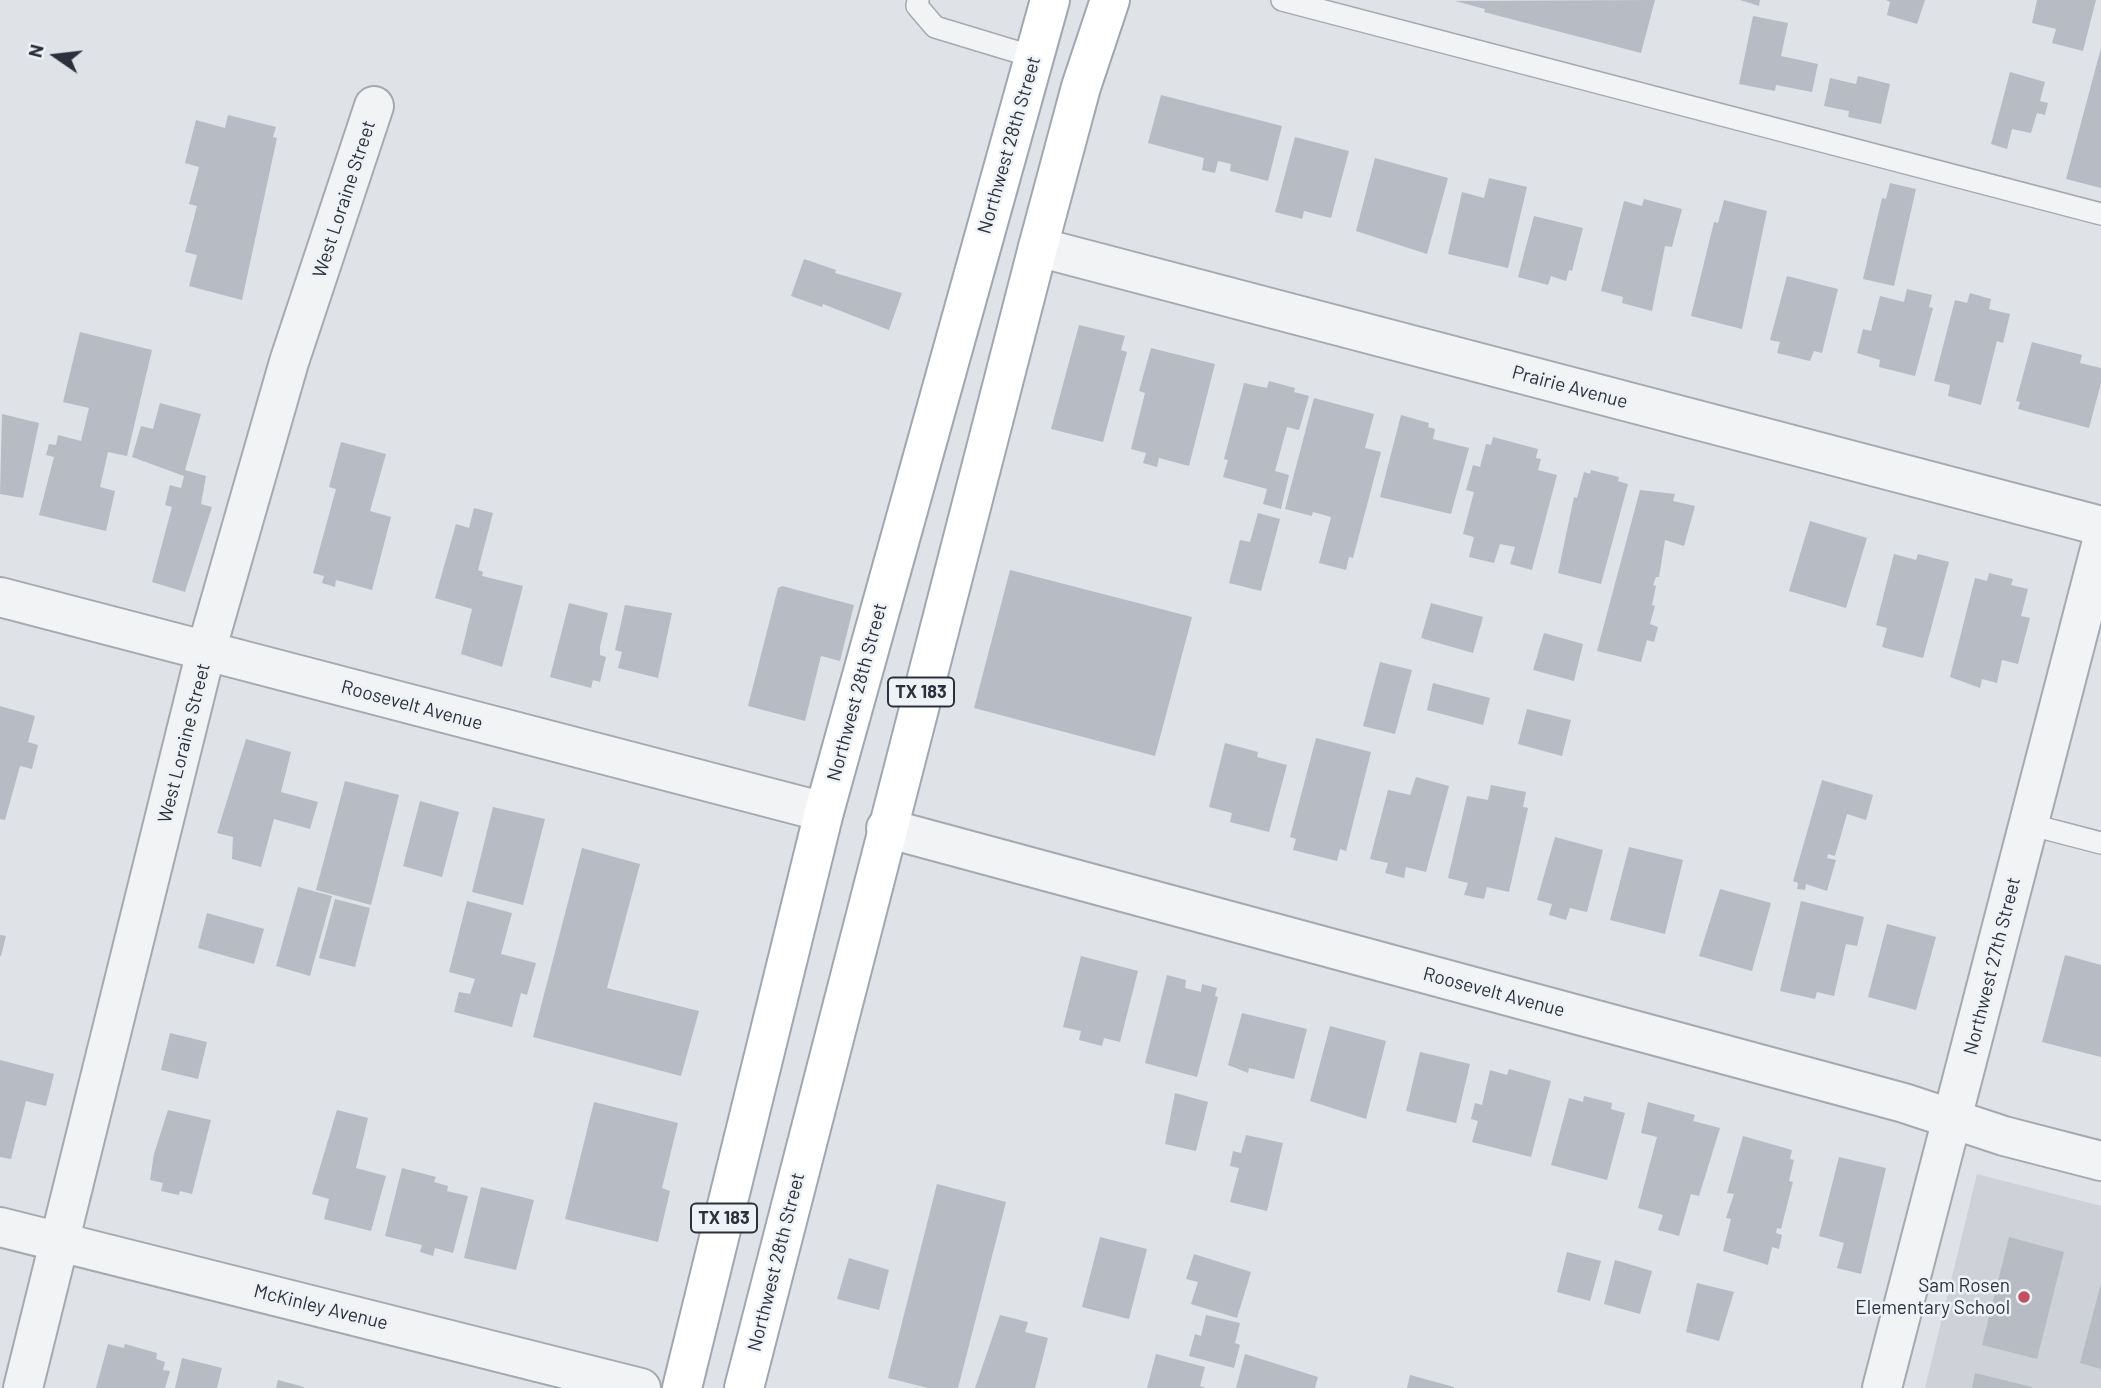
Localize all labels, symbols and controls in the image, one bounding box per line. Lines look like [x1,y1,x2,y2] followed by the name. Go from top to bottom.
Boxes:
[21,21,91,91] north arrow
[22,42,48,60] text: N
[973,54,1045,236] street label: Northwest 28th Street
[308,117,380,281] street label: West Loraine Street
[1510,361,1630,413] street label: Prairie Avenue
[822,600,892,784] street label: Northwest 28th Street
[153,661,215,825] street label: West Loraine Street
[339,675,485,735] street label: Roosevelt Avenue
[888,678,954,706] road number: TX 183
[1959,875,2025,1057] street label: Northwest 27th Street
[1421,962,1567,1022] street label: Roosevelt Avenue
[743,1170,809,1354] street label: Northwest 28th Street
[691,1204,757,1232] road number: TX 183
[1855,1275,2010,1319] place label: Sam Rosen Elementary School
[252,1279,390,1335] street label: McKinley Avenue
[2016,1289,2032,1305] marker: Sam Rosen Elementary School

